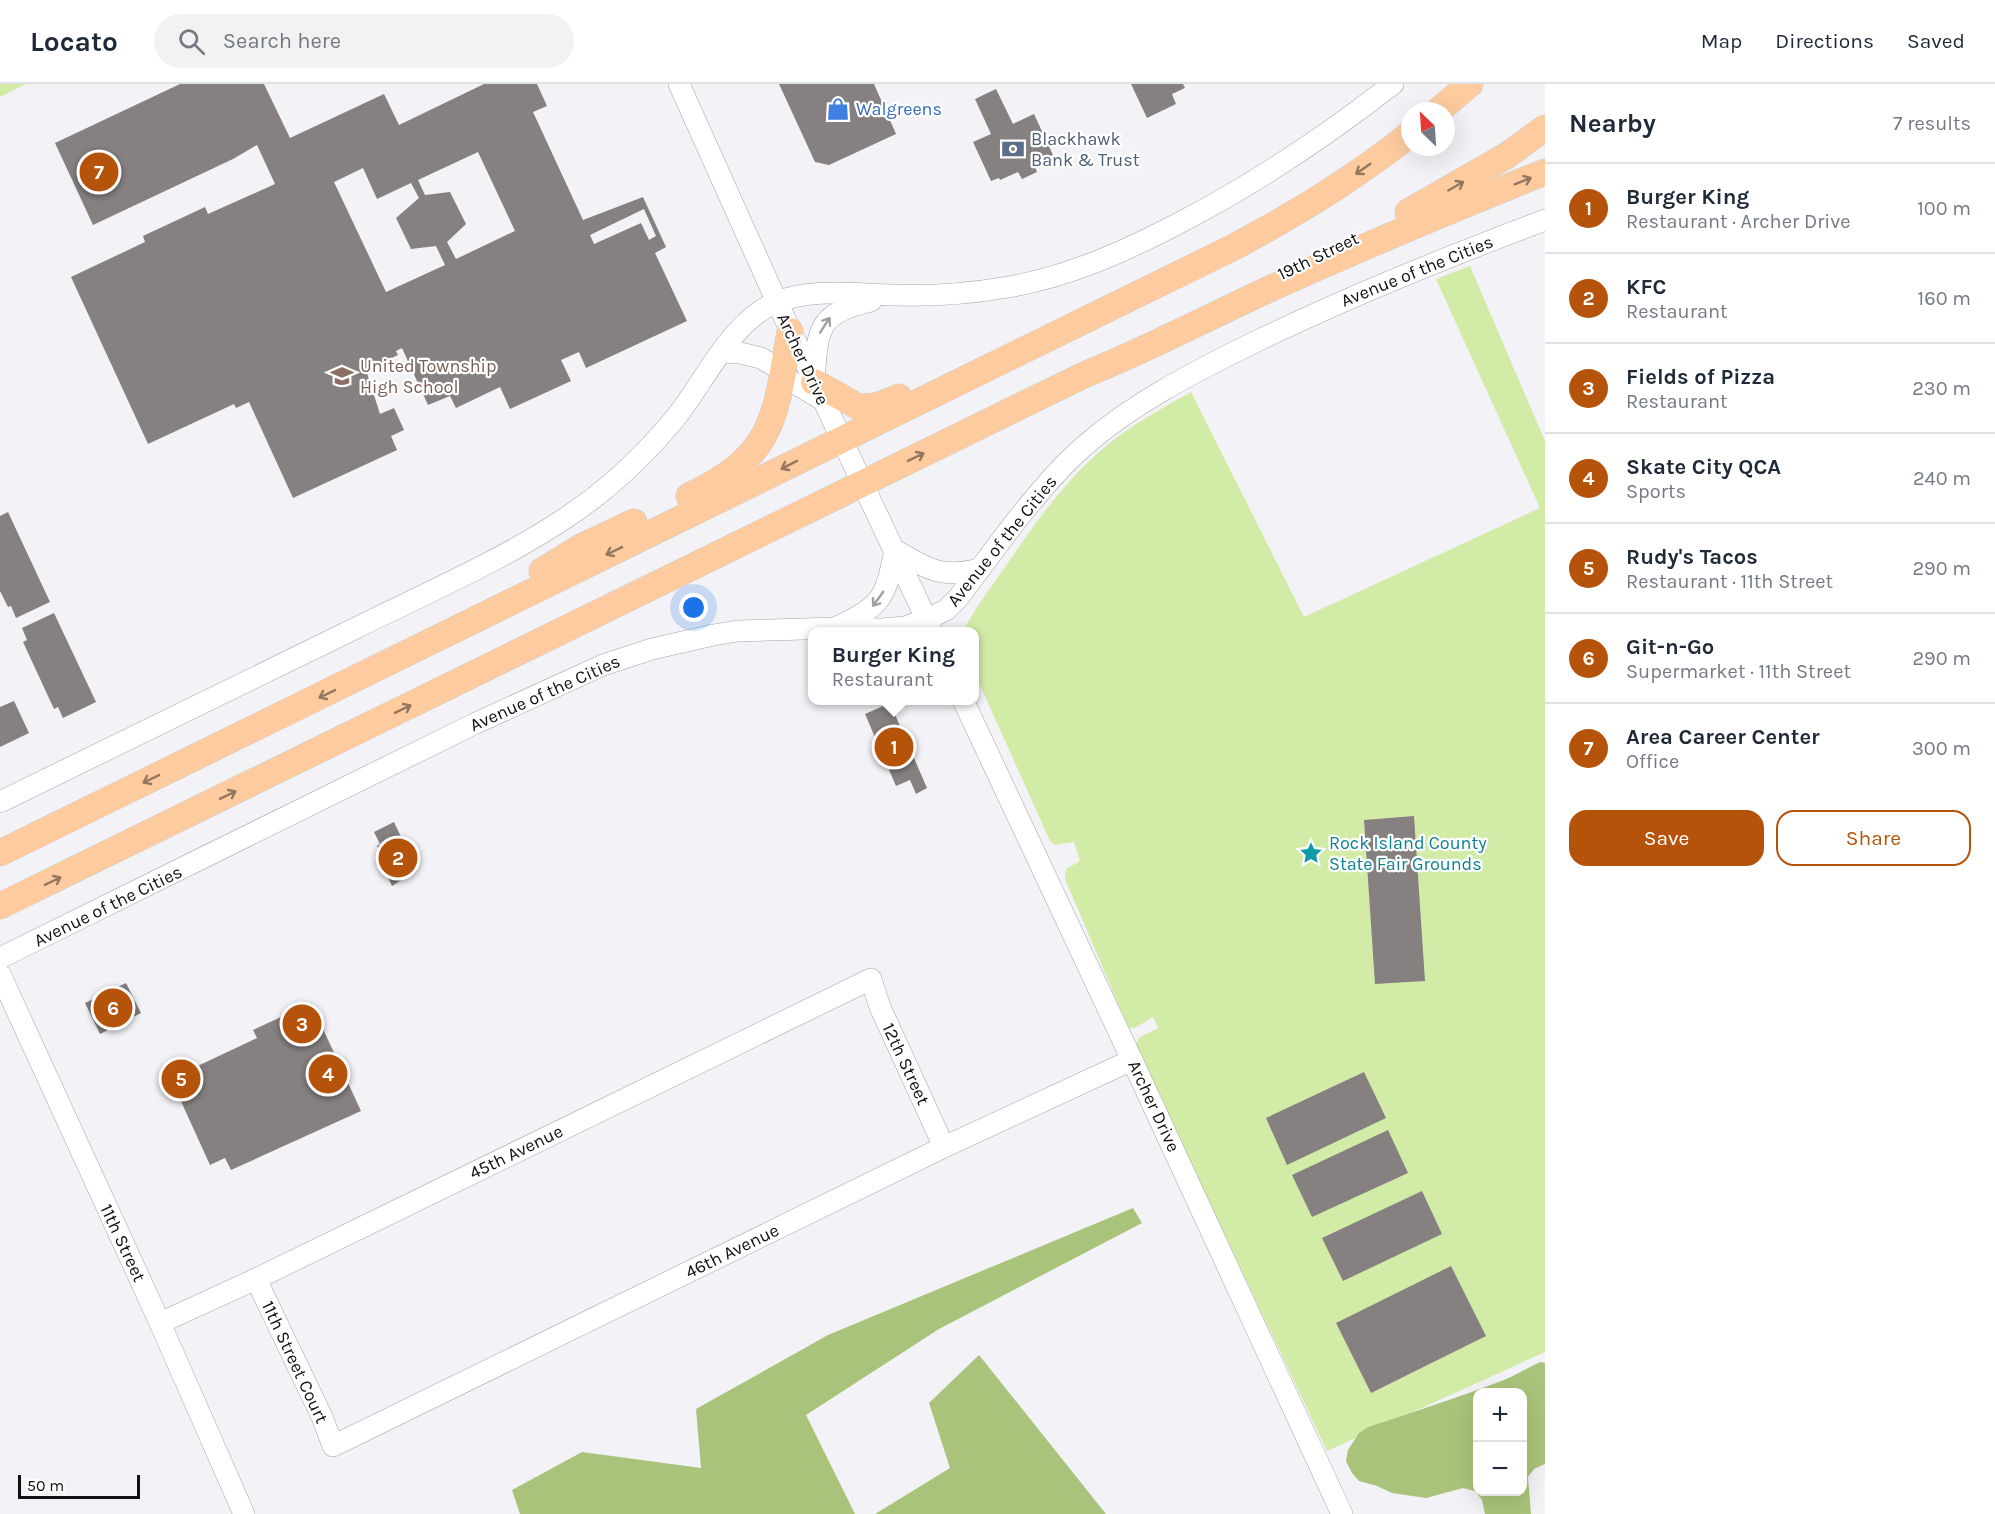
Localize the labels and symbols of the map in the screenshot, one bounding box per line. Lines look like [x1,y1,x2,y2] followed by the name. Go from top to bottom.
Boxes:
[825,96,851,122] shop icon: Walgreens
[856,98,942,120] place label: Walgreens
[1401,102,1455,156] north arrow
[1031,128,1140,171] place label: Blackhawk Bank & Trust
[1000,136,1026,162] bank icon: Blackhawk Bank & Trust
[80,150,118,194] pin: 7
[1356,163,1372,175] one-way arrow
[1514,175,1532,186] one-way arrow
[1447,179,1464,191] one-way arrow
[1274,227,1362,285] street label: 19th Street
[1338,230,1496,312] street label: Avenue of the Cities
[772,309,834,409] street label: Archer Drive
[819,318,831,334] one-way arrow
[360,355,496,398] place label: United Township High School
[329,363,355,389] school or university icon: United Township High School
[906,451,924,463] one-way arrow
[781,460,799,471] one-way arrow
[942,471,1062,611] street label: Avenue of the Cities
[606,546,624,558] one-way arrow
[872,591,885,607] one-way arrow
[679,593,708,622] your location
[466,650,624,736] street label: Avenue of the Cities
[318,688,336,700] one-way arrow
[393,703,411,714] one-way arrow
[874,724,914,770] pin: 1
[143,774,161,785] one-way arrow
[218,788,236,800] one-way arrow
[1329,832,1487,875] place label: Rock Island County State Fair Grounds
[378,836,418,880] pin: 2
[1298,840,1324,866] place icon: Rock Island County State Fair Grounds
[30,861,186,951] street label: Avenue of the Cities
[43,874,61,886] one-way arrow
[94,986,132,1030] pin: 6
[282,1002,322,1046] pin: 3
[877,1020,935,1109] street label: 12th Street
[308,1052,348,1096] pin: 4
[162,1056,201,1102] pin: 5
[1123,1056,1185,1156] street label: Archer Drive
[466,1120,566,1184] street label: 45th Avenue
[95,1201,151,1286] street label: 11th Street
[682,1219,782,1283] street label: 46th Avenue
[257,1297,333,1427] street label: 11th Street Court
[18,1472,140,1500] scale bar

